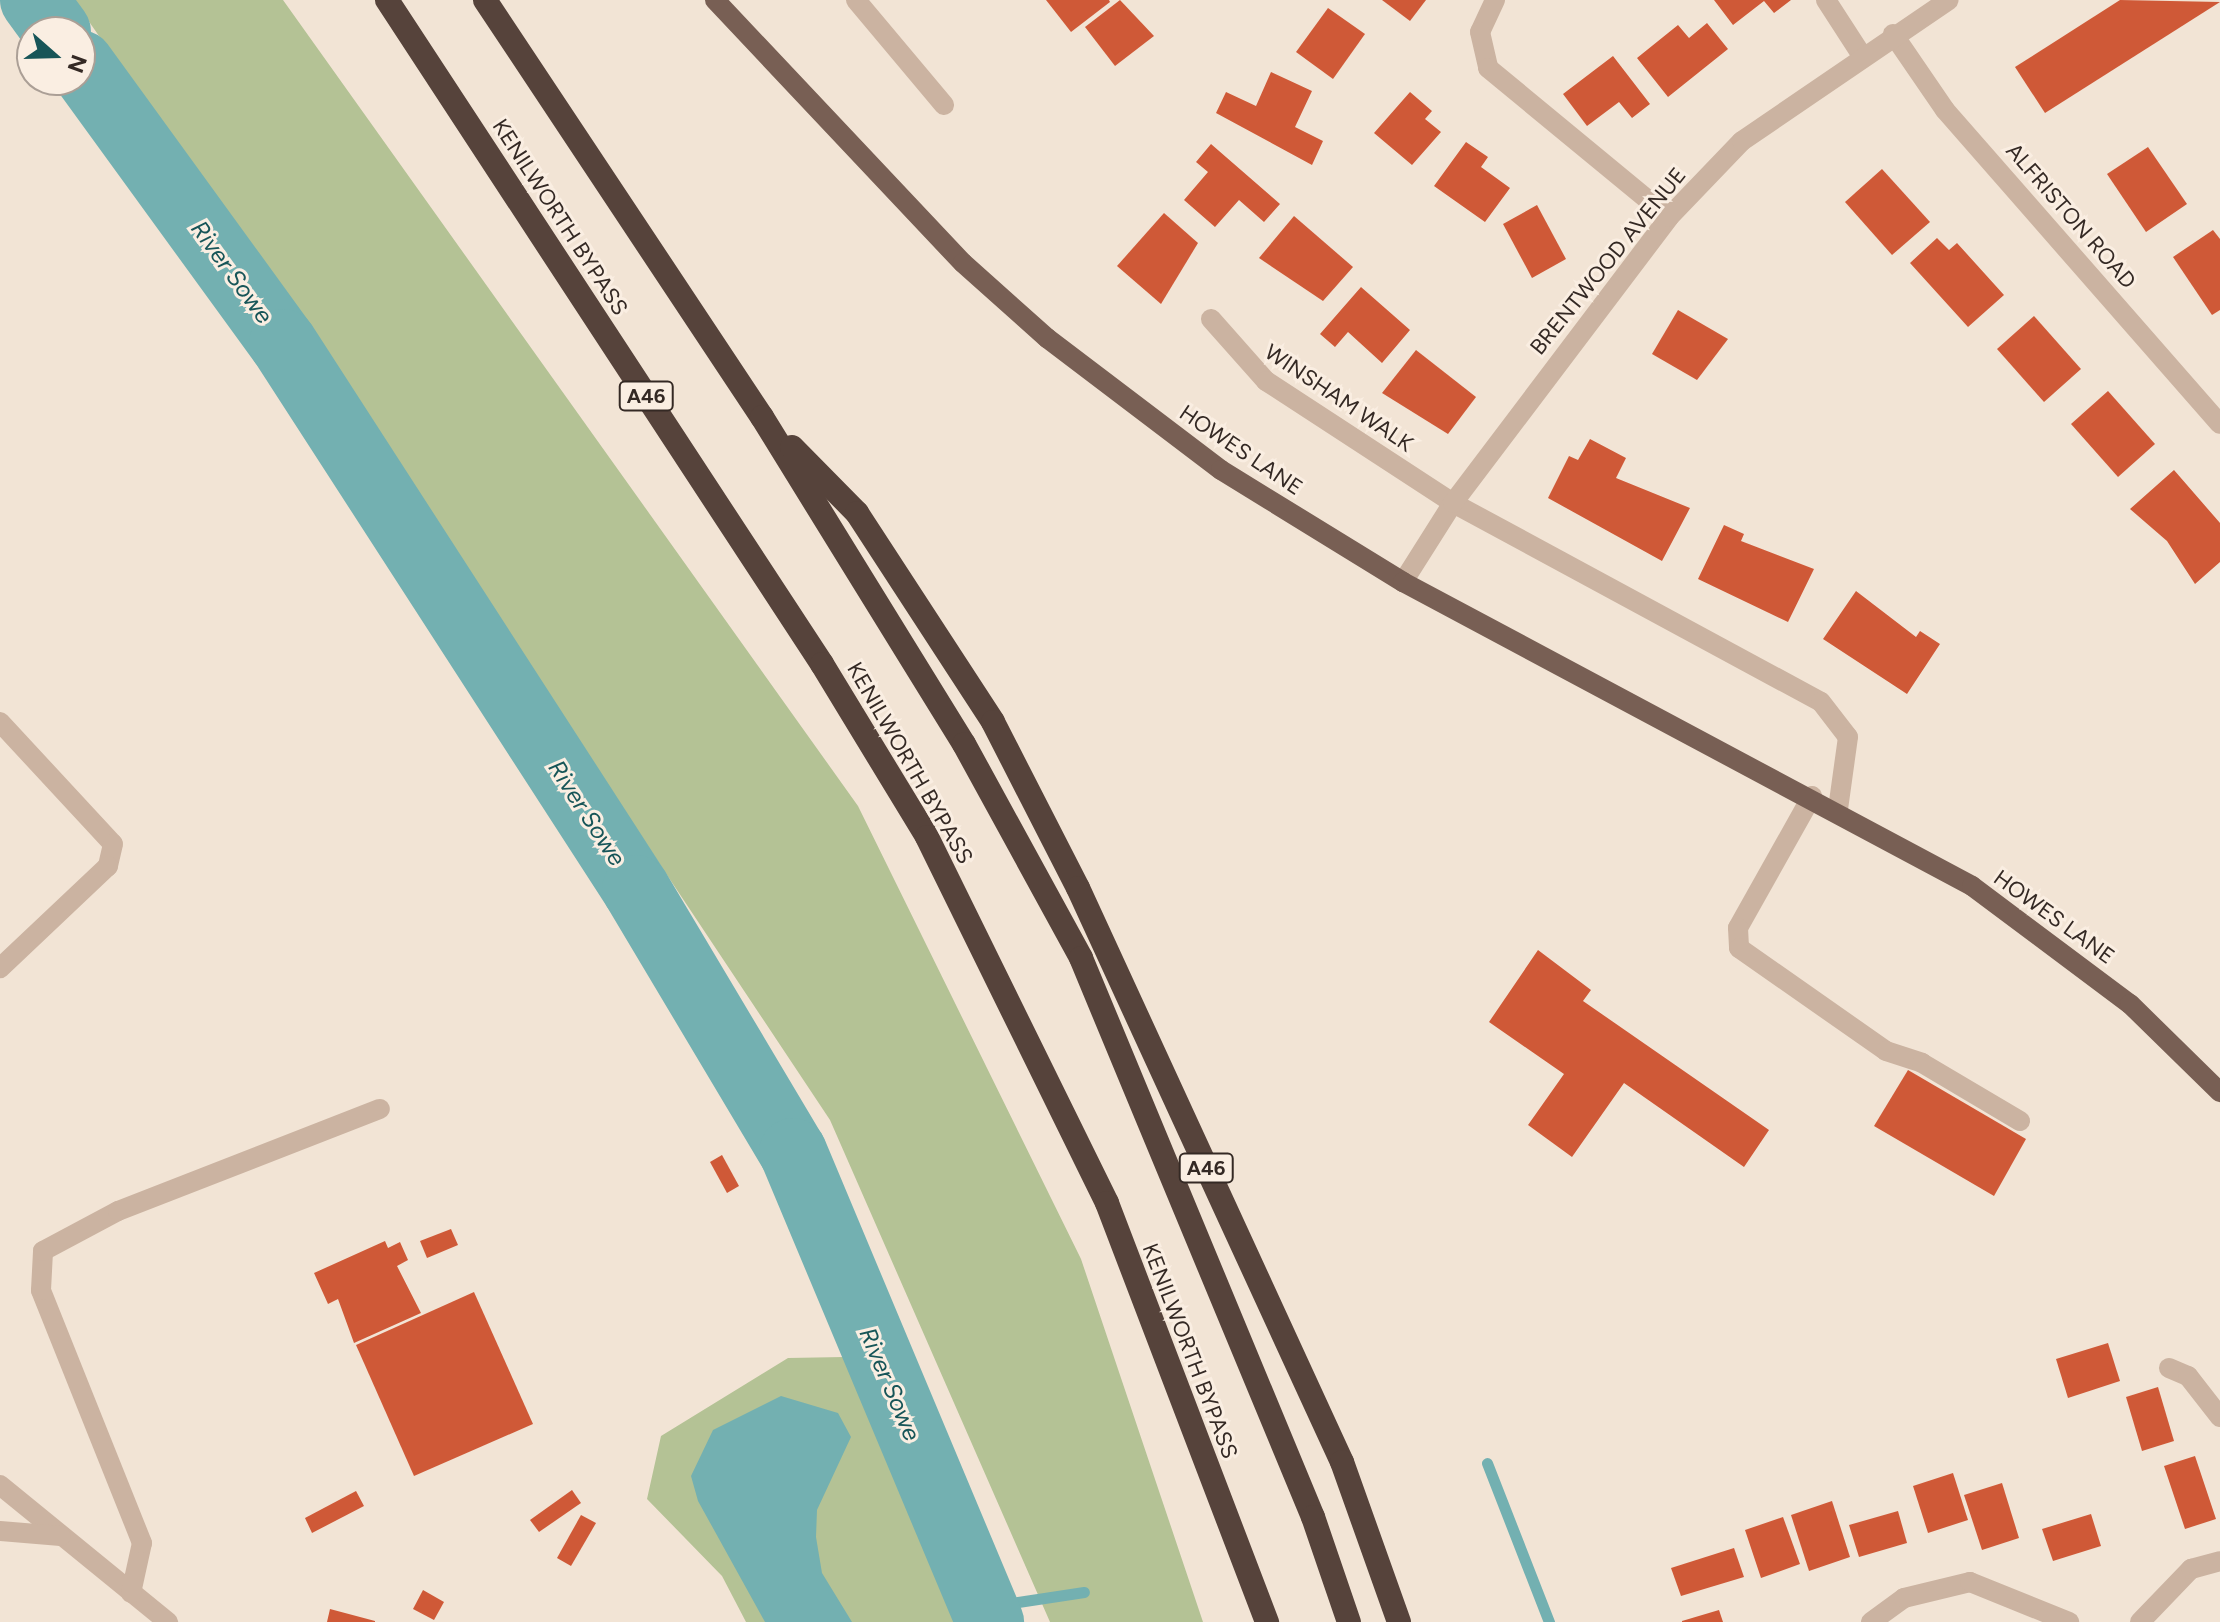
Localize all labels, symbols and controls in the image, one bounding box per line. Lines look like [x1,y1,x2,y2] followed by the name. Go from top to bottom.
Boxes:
[16,16,96,96] north arrow
[62,51,93,76] text: N
[487,114,633,320] street label: KENILWORTH BYPASS
[2001,138,2141,294] street label: ALFRISTON ROAD
[1524,162,1692,360] street label: BRENTWOOD AVENUE
[185,215,279,329] water label: River Sowe
[1260,339,1418,457] street label: WINSHAM WALK
[618,380,674,412] road number: A46
[1174,399,1308,501] street label: HOWES LANE
[842,658,978,868] street label: KENILWORTH BYPASS
[542,755,632,871] water label: River Sowe
[1988,864,2120,970] street label: HOWES LANE
[1178,1152,1234,1184] road number: A46
[1137,1240,1243,1462] street label: KENILWORTH BYPASS
[853,1323,927,1445] water label: River Sowe

